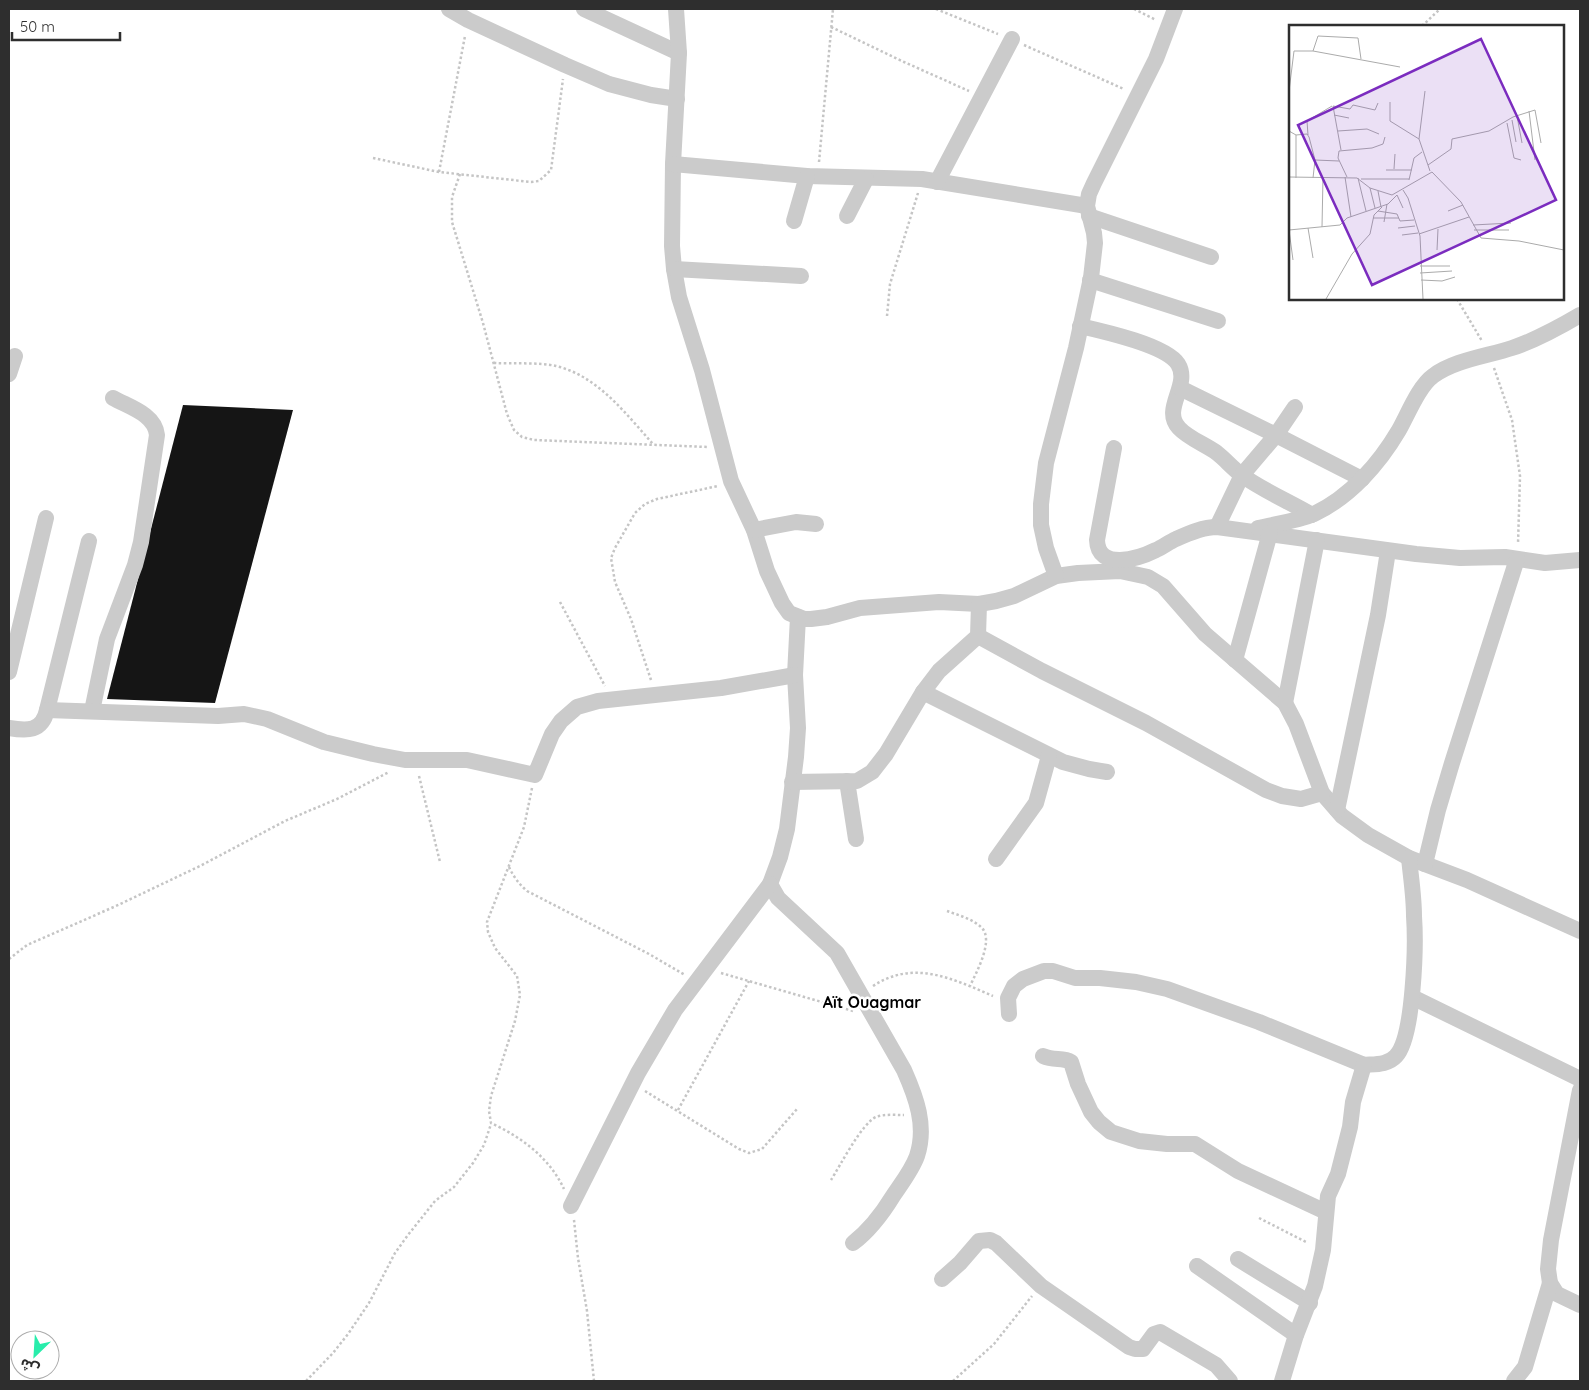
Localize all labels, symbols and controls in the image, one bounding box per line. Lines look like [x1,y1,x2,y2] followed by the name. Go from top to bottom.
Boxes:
[12,10,120,42] scale bar
[20,17,55,36] text: 50 m
[1289,25,1564,300] inset map
[823,992,921,1012] district label: Aït Ouagmar
[10,1330,60,1380] north arrow
[17,1355,42,1379] text: ش

